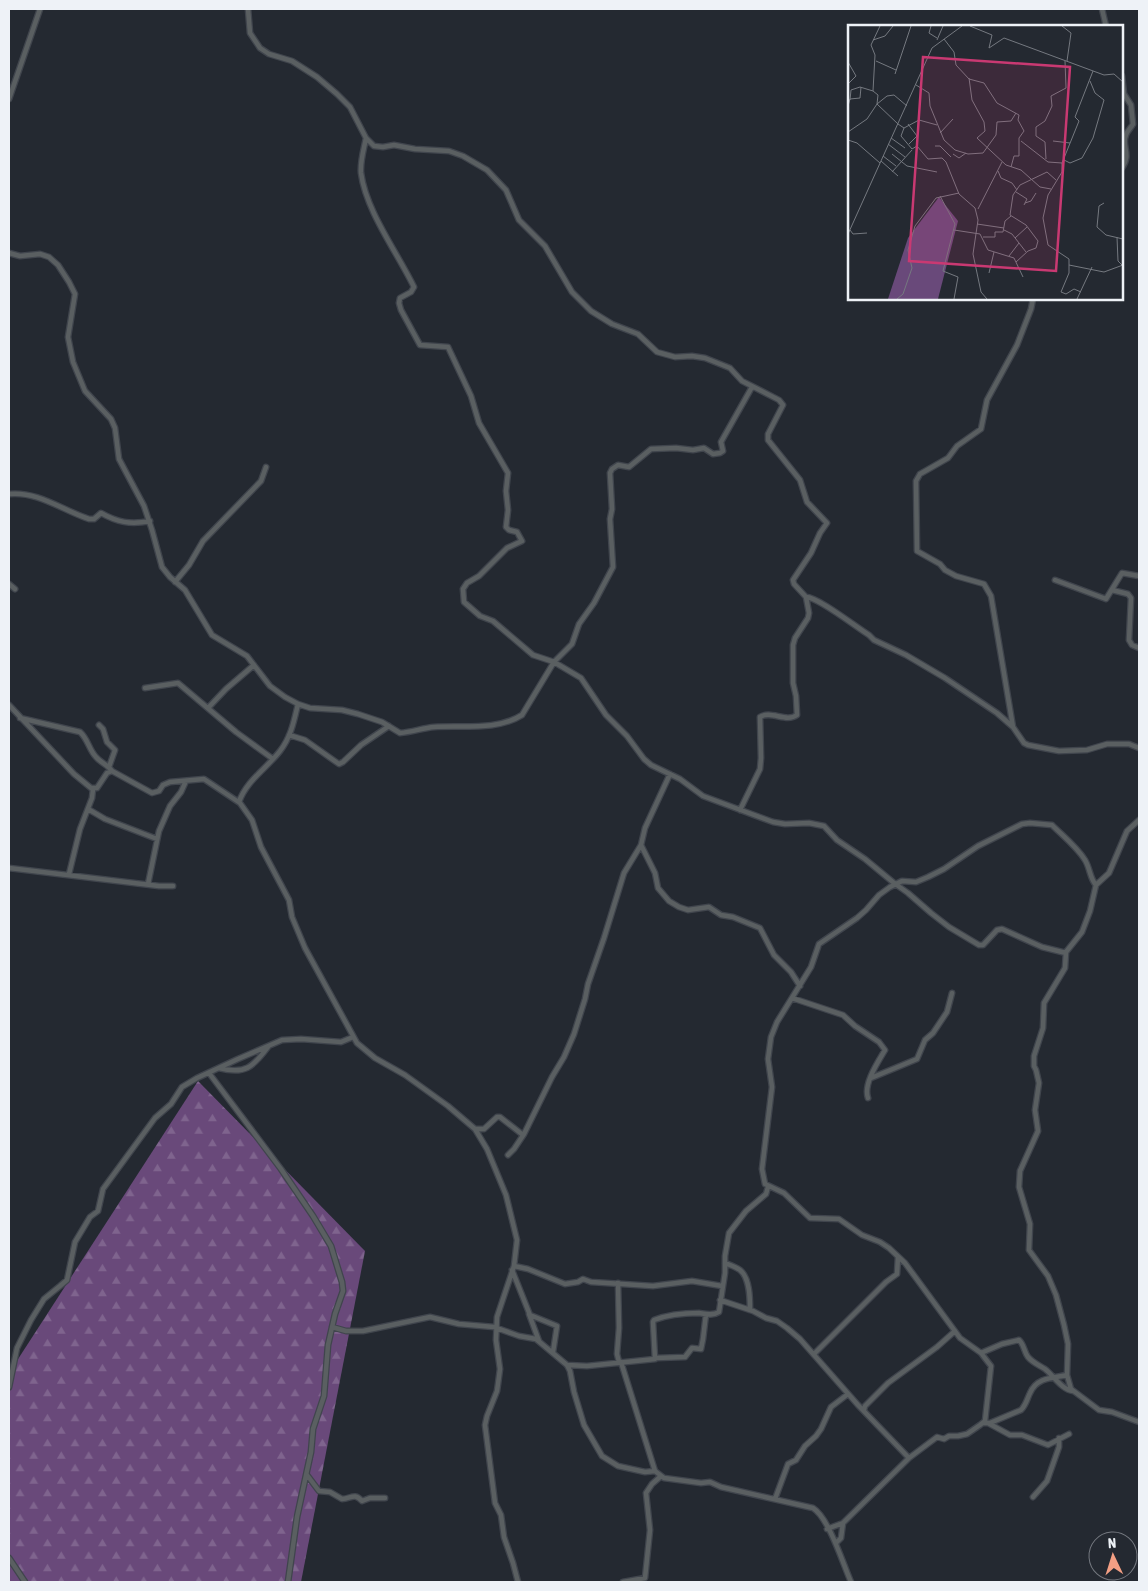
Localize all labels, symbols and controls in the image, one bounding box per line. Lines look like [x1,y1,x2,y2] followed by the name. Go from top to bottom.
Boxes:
[848,25,1123,300] inset map
[1088,1531,1138,1581] north arrow
[1107,1535,1117,1551] text: N

